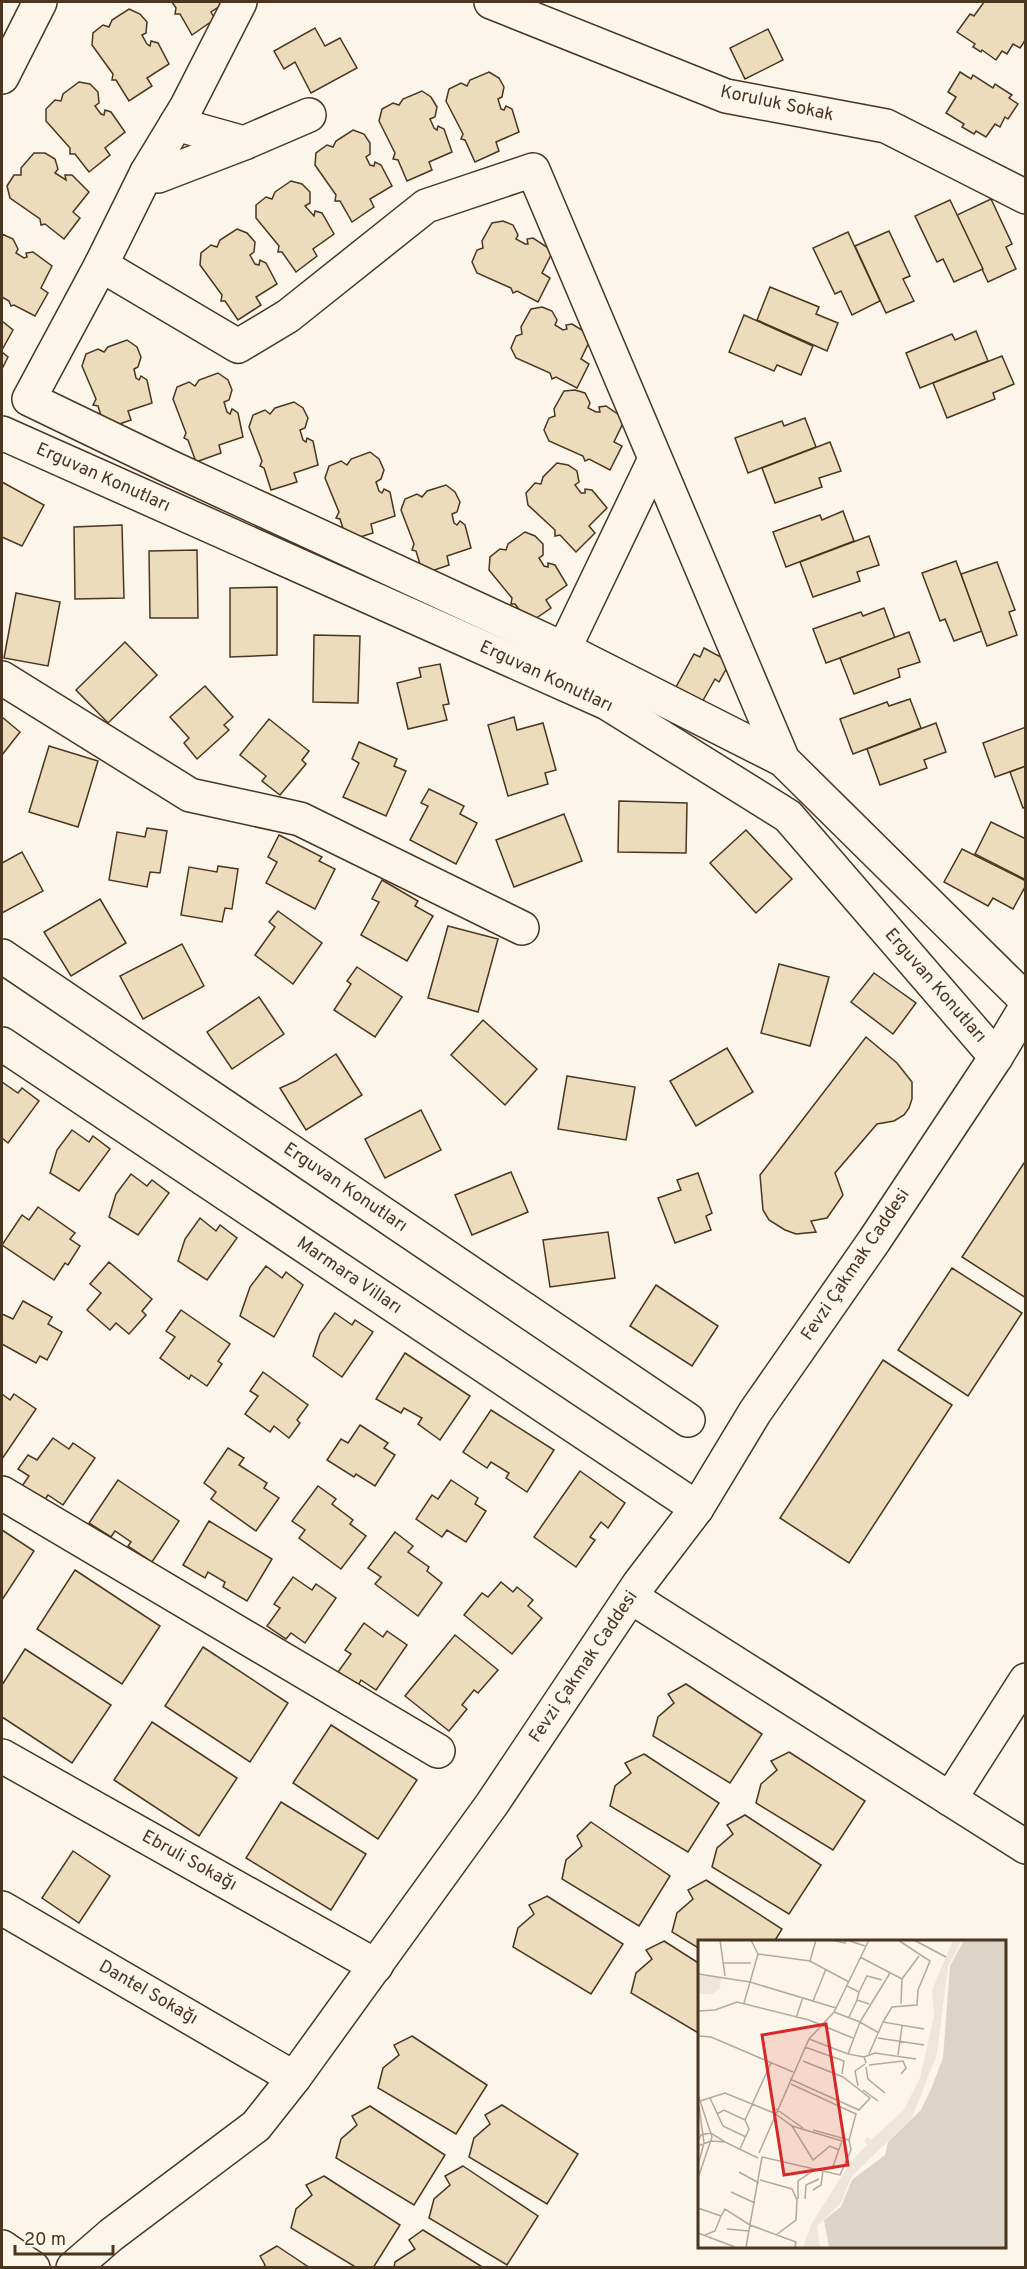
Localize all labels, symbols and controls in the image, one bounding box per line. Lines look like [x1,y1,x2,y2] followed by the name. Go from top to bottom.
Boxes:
[718,81,836,127] street label: Koruluk Sokak
[32,438,174,518] street label: Erguvan Konutları
[476,636,616,718] street label: Erguvan Konutları
[879,924,991,1048] street label: Erguvan Konutları
[279,1138,411,1238] street label: Erguvan Konutları
[797,1185,915,1345] street label: Fevzi Çakmak Caddesi
[292,1232,406,1320] street label: Marmara Vilları
[525,1587,643,1747] street label: Fevzi Çakmak Caddesi
[137,1825,241,1897] street label: Ebruli Sokağı
[698,1940,1006,2248] inset map
[94,1955,202,2031] street label: Dantel Sokağı
[15,2218,112,2256] scale bar
[24,2229,66,2252] text: 20 m

